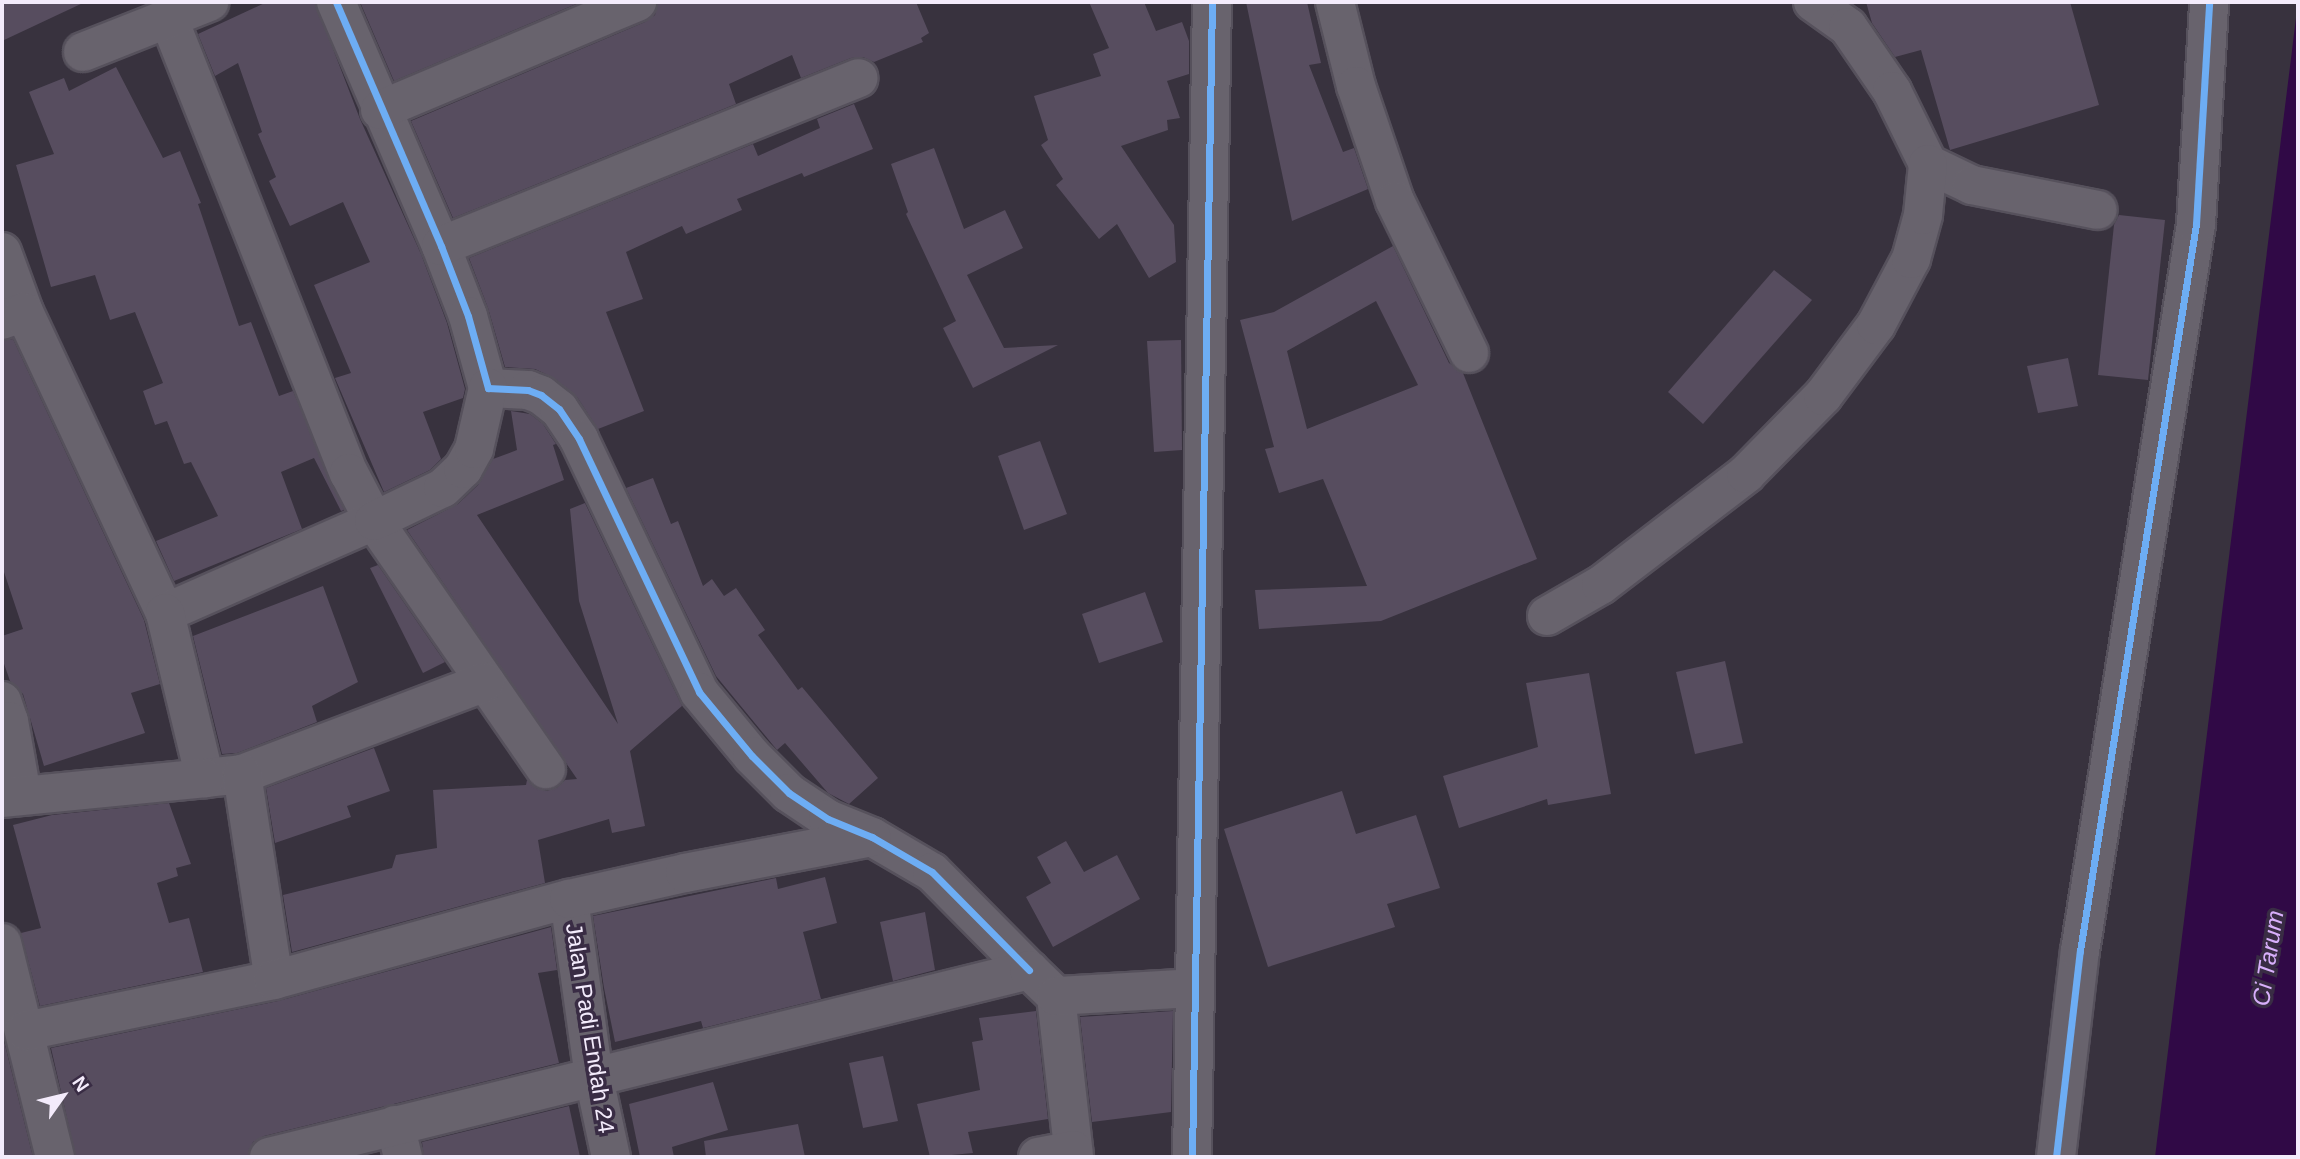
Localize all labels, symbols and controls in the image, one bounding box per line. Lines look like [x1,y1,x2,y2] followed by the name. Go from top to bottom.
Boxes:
[2246,908,2290,1008] water label: Ci Tarum
[560,921,620,1135] street label: Jalan Padi Endah 24
[28,1061,98,1131] north arrow
[68,1072,93,1096] text: N

